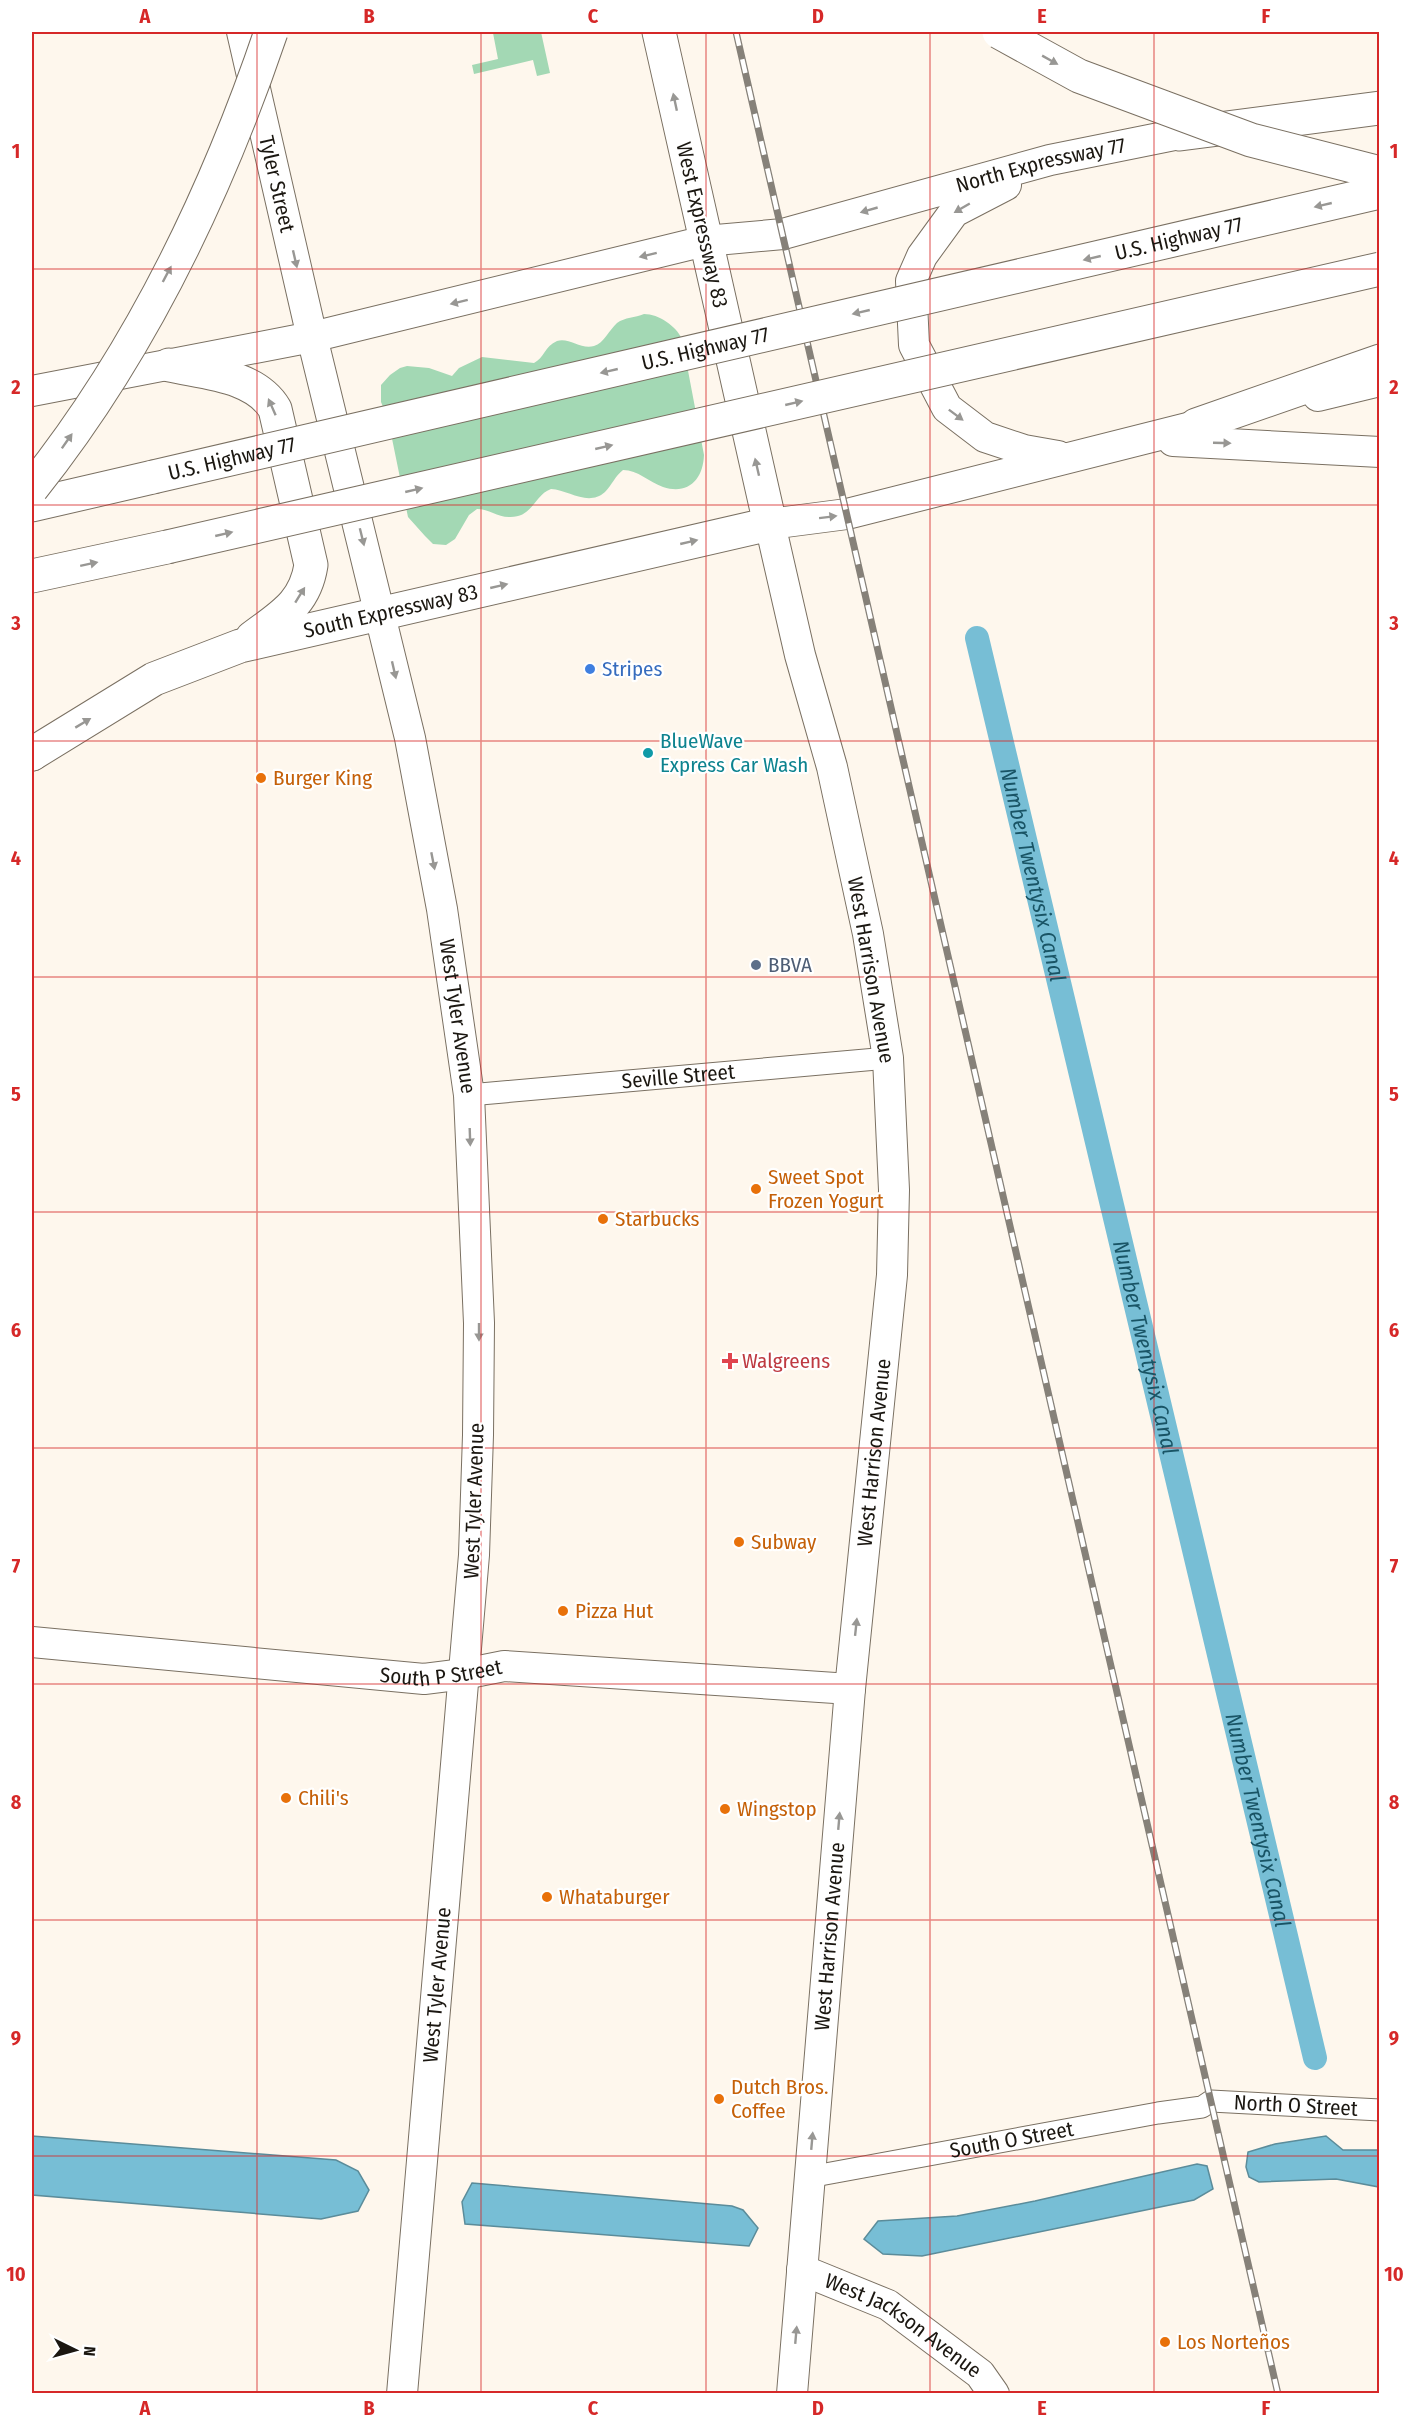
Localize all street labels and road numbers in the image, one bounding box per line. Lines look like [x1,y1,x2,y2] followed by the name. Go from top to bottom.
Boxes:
[953,132,1128,198] street label: North Expressway 77
[253,133,301,235] street label: Tyler Street
[670,140,734,310] street label: West Expressway 83
[1112,211,1245,266] street label: U.S. Highway 77
[639,321,772,376] street label: U.S. Highway 77
[166,431,298,486] street label: U.S. Highway 77
[301,579,480,644] street label: South Expressway 83
[842,875,900,1065] street label: West Harrison Avenue
[433,937,482,1095] street label: West Tyler Avenue
[621,1059,736,1094] street label: Seville Street
[852,1357,896,1548] street label: West Harrison Avenue
[458,1423,490,1579] street label: West Tyler Avenue
[379,1654,504,1693] street label: South P Street
[809,1841,850,2032] street label: West Harrison Avenue
[417,1906,457,2064] street label: West Tyler Avenue
[1233,2089,1358,2122] street label: North O Street
[948,2116,1076,2164] street label: South O Street
[821,2268,987,2383] street label: West Jackson Avenue

